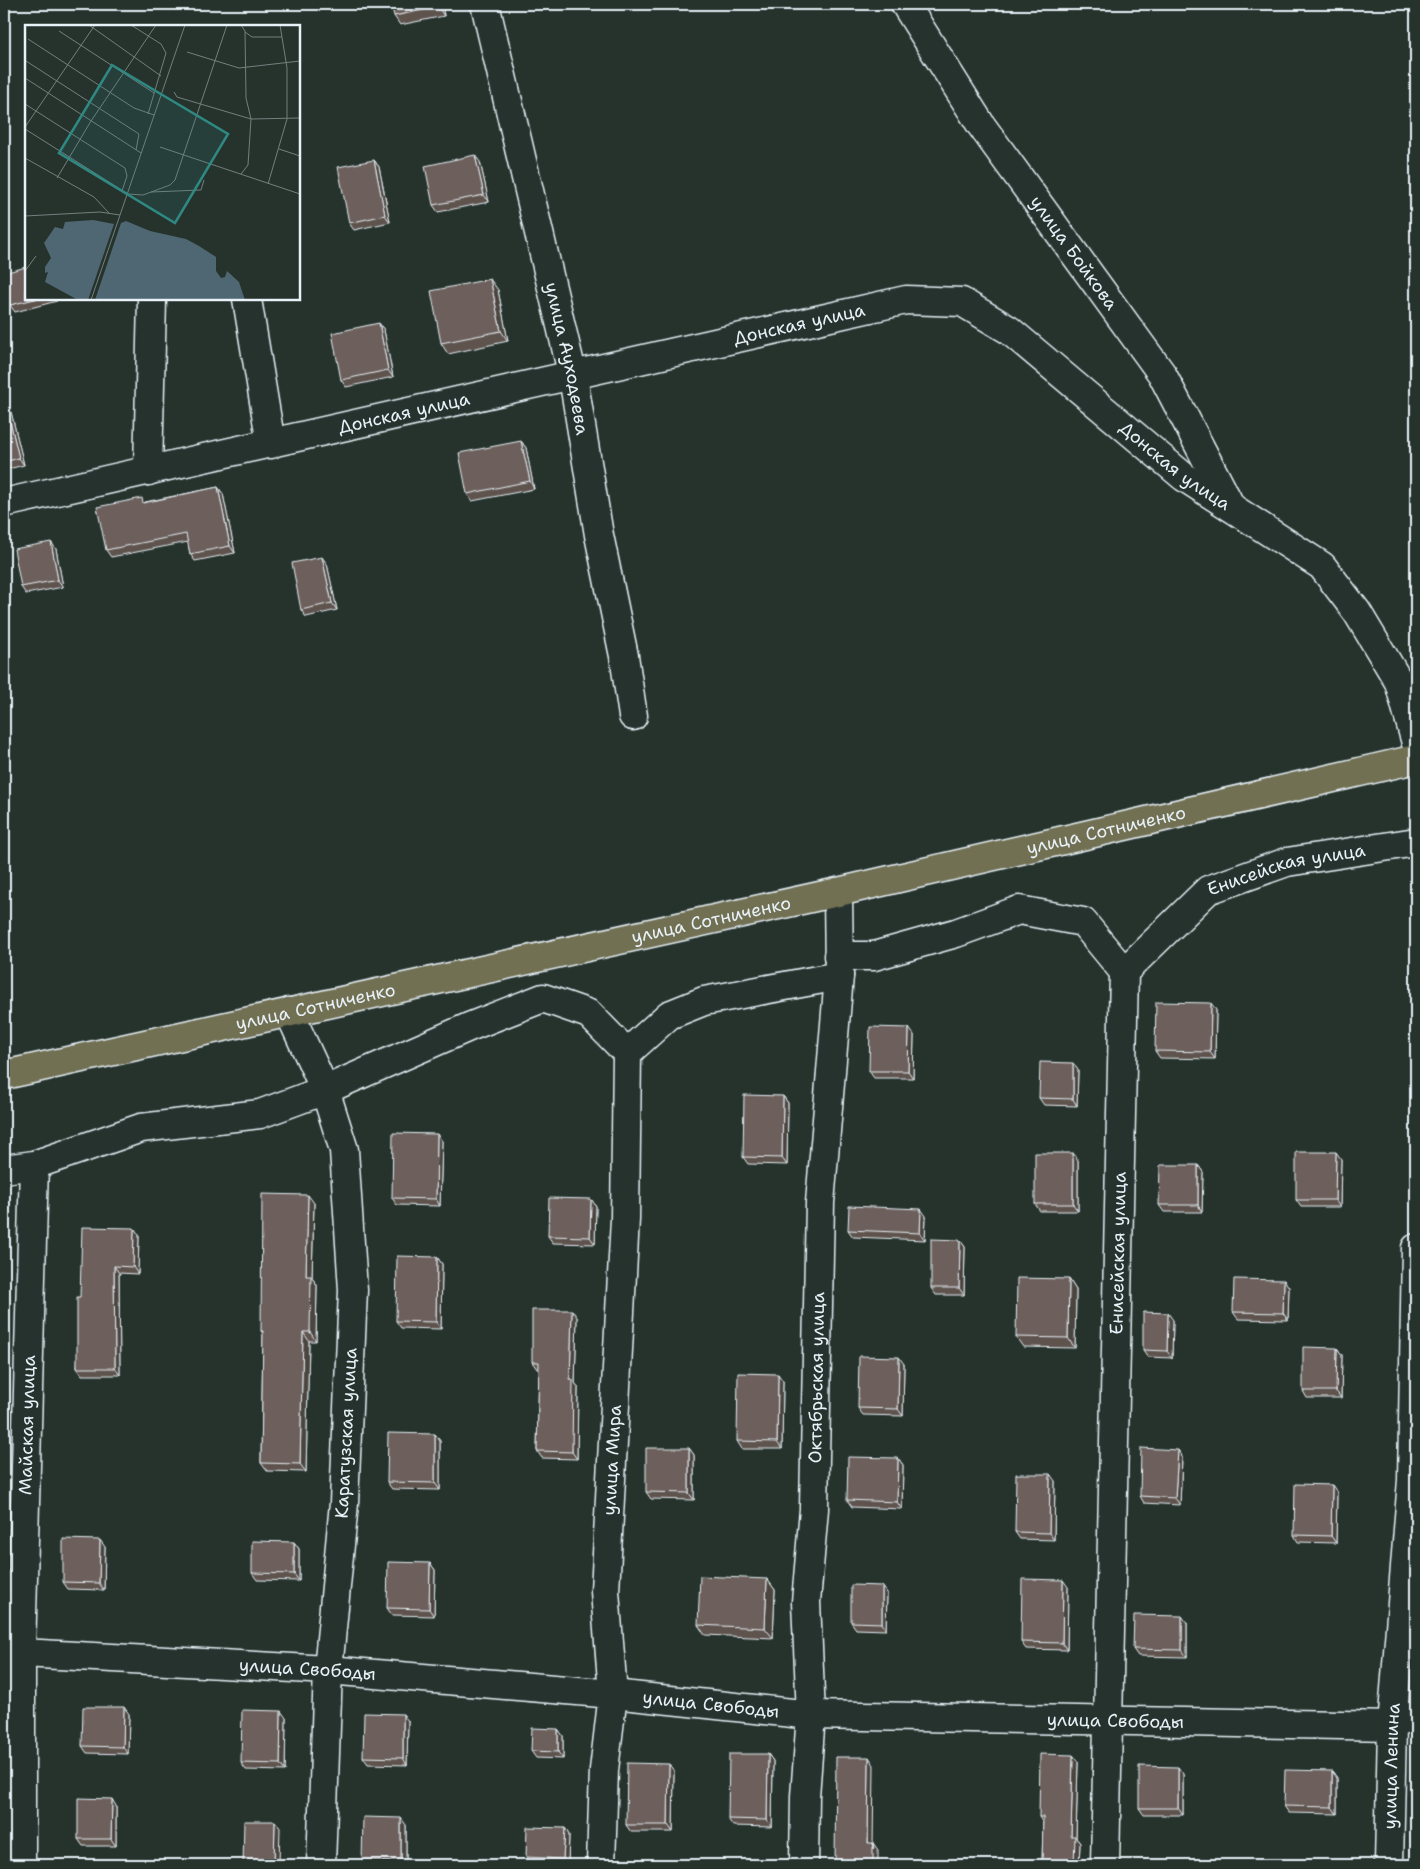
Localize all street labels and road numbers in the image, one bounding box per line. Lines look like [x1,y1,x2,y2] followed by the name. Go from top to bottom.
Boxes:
[1024,191,1123,315] street label: улица Бойкова
[539,280,594,437] street label: улица Ауходеева
[731,298,867,351] street label: Донская улица
[336,387,472,439] street label: Донская улица
[1114,416,1235,516] street label: Донская улица
[1024,800,1188,860] street label: улица Сотниченко
[1204,838,1367,901] street label: Енисейская улица
[629,891,793,949] street label: улица Сотниченко
[234,977,398,1036] street label: улица Сотниченко
[1104,1171,1132,1335] street label: Енисейская улица
[803,1292,830,1464] street label: Октябрьская улица
[330,1347,362,1519] street label: Каратузская улица
[13,1355,41,1495] street label: Майская улица
[597,1404,627,1516] street label: улица Мира
[238,1653,377,1686] street label: улица Свободы
[641,1685,780,1724] street label: улица Свободы
[1378,1702,1406,1830] street label: улица Ленина
[1047,1707,1184,1734] street label: улица Свободы

